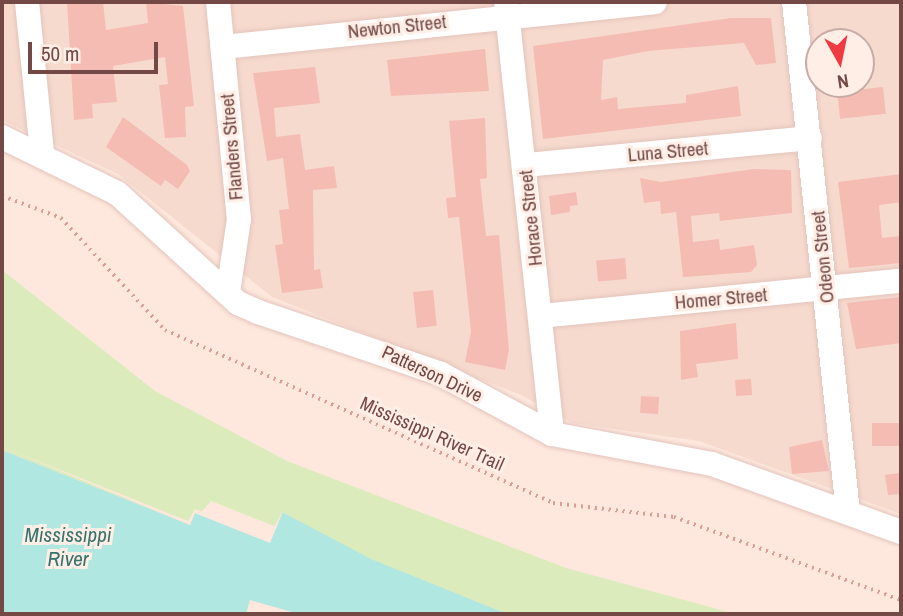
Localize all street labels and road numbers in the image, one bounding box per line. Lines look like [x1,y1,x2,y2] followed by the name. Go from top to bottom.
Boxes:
[347,11,447,43] street label: Newton Street
[216,93,248,201] street label: Flanders Street
[627,137,709,167] street label: Luna Street
[515,169,547,267] street label: Horace Street
[807,210,839,304] street label: Odeon Street
[674,284,768,314] street label: Homer Street
[378,341,486,407] street label: Patterson Drive
[356,392,508,476] street label: Mississippi River Trail

